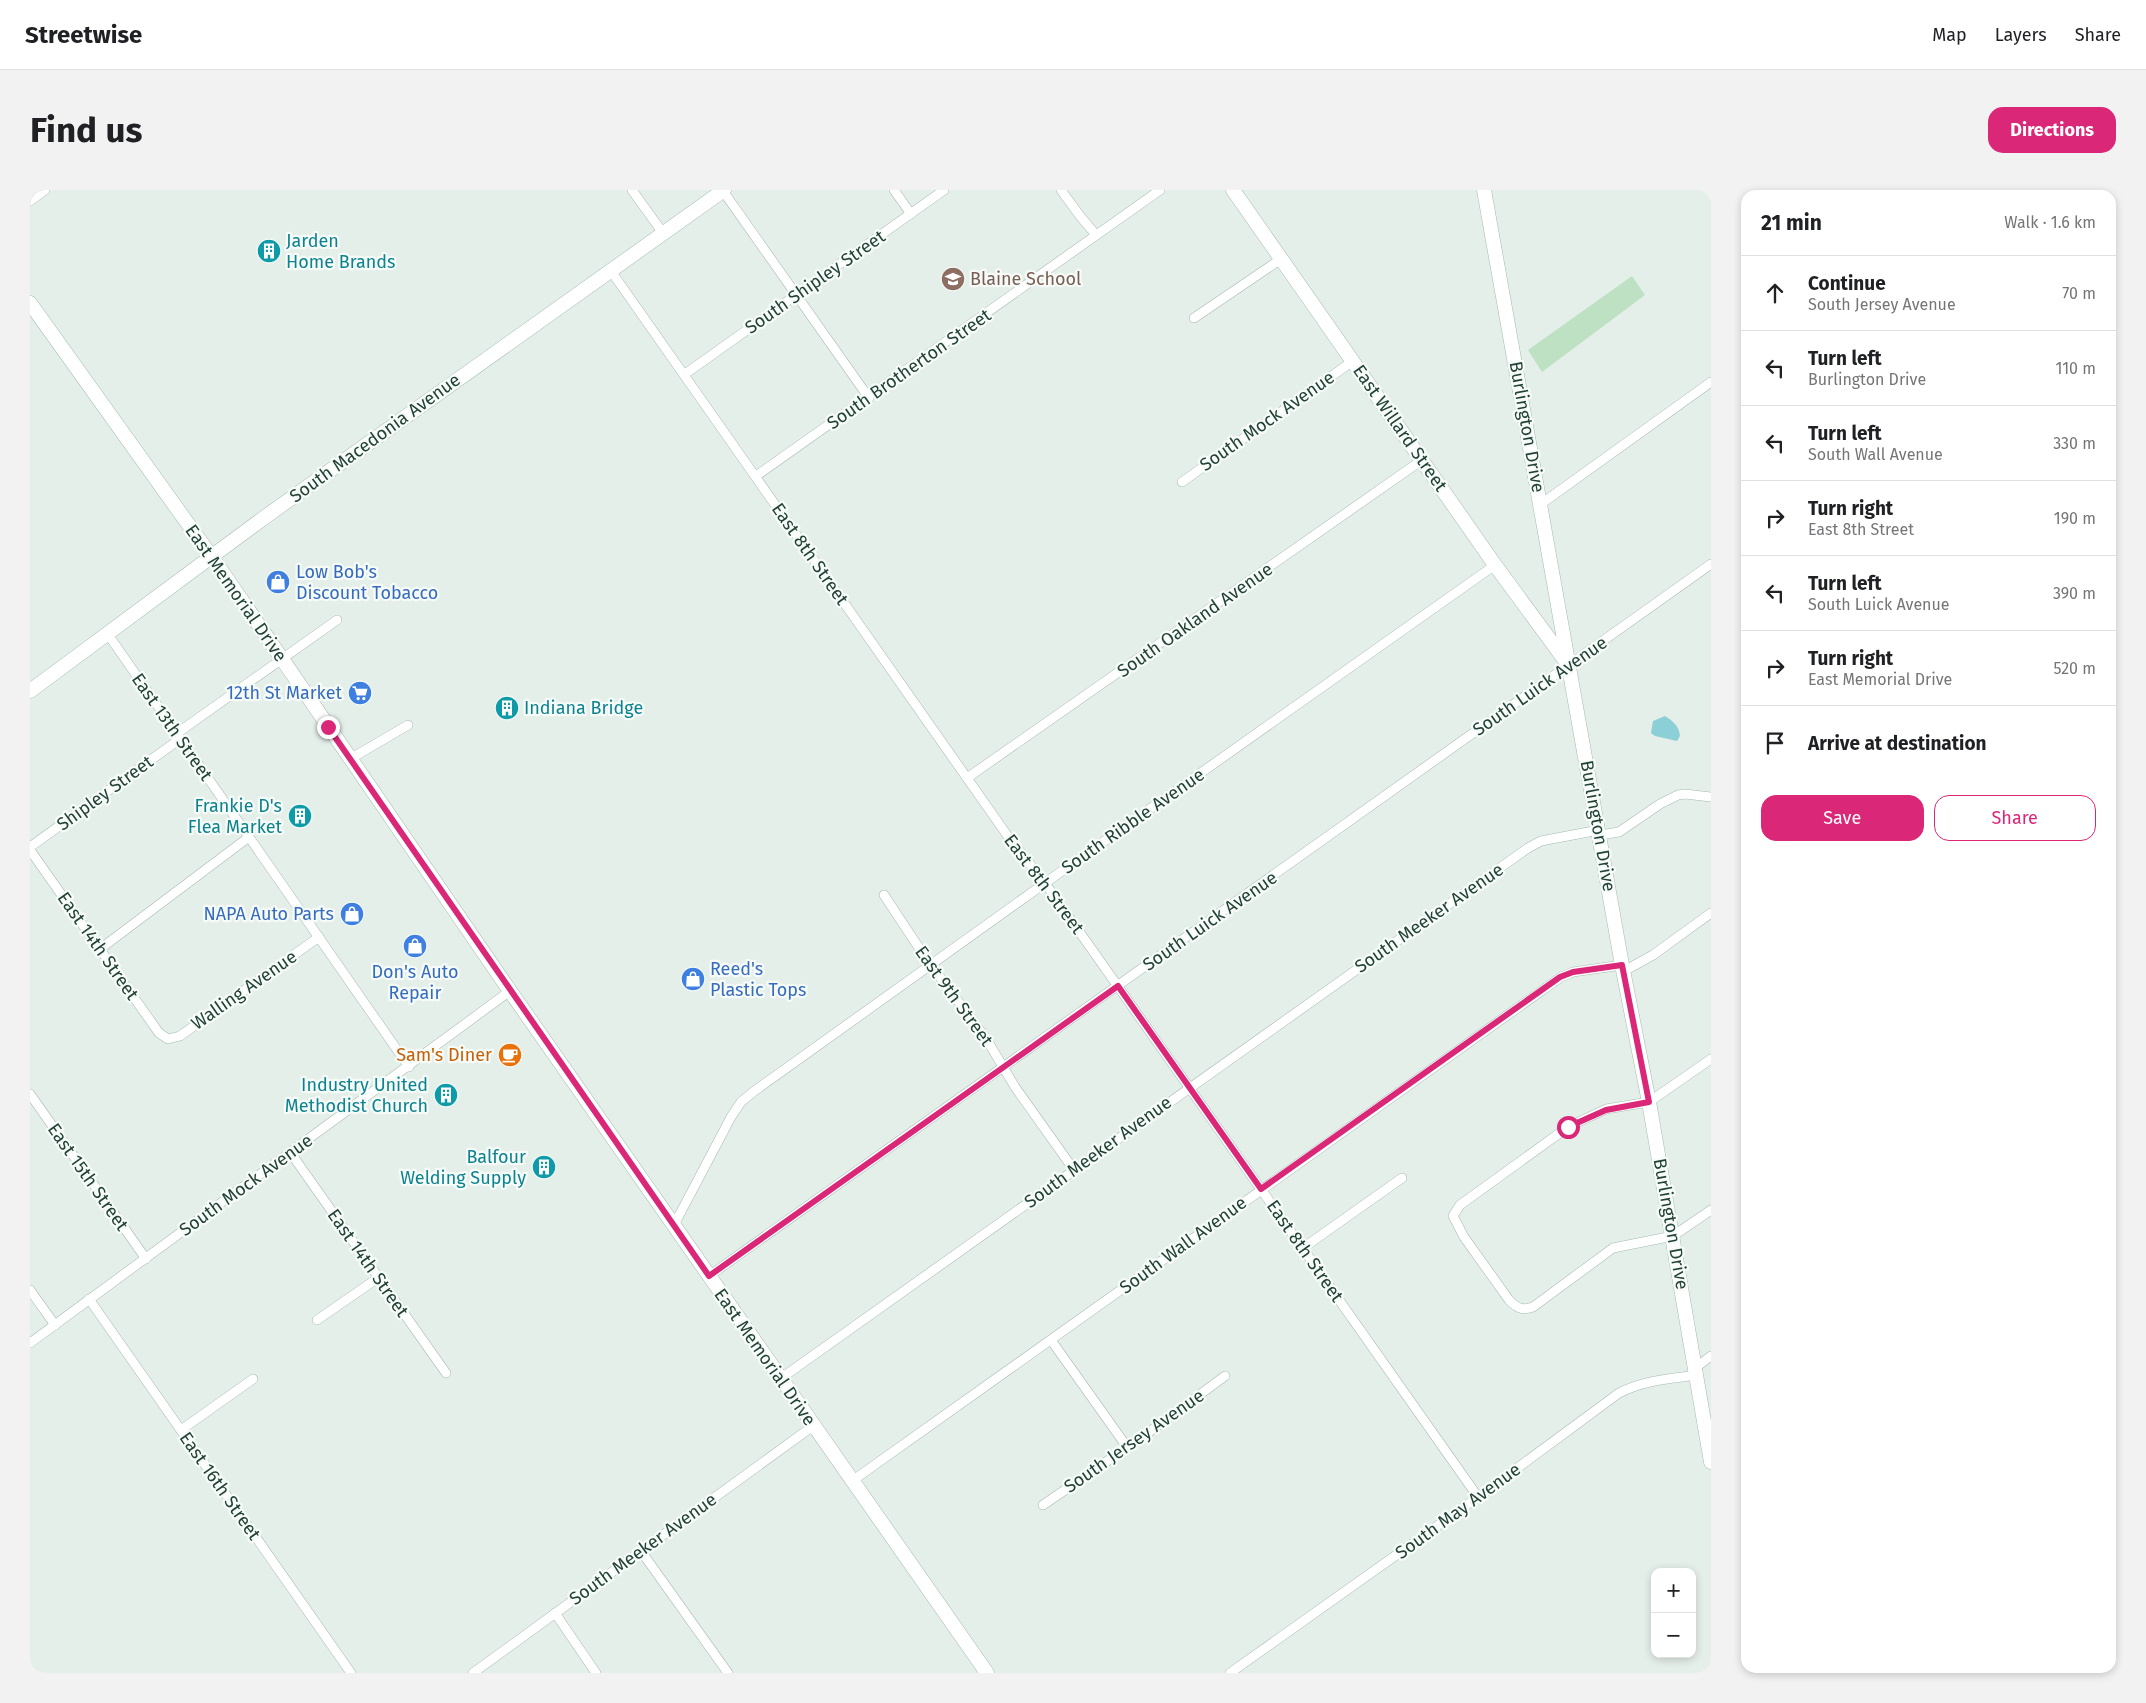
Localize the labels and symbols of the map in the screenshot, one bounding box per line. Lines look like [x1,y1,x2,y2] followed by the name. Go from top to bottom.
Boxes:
[741,225,890,339] street label: South Shipley Street
[286,230,396,273] place label: Jarden Home Brands
[256,238,282,264] building icon: Jarden Home Brands
[940,266,966,292] school or university icon: Blaine School
[970,268,1081,290] place label: Blaine School
[823,304,996,434] street label: South Brotherton Street
[1348,360,1452,496] street label: East Willard Street
[1505,360,1549,494] street label: Burlington Drive
[1195,366,1339,476] street label: South Mock Avenue
[285,369,465,507] street label: South Macedonia Avenue
[767,499,853,610] street label: East 8th Street
[180,520,292,666] street label: East Memorial Drive
[1113,558,1277,682] street label: South Oakland Avenue
[296,561,438,604] place label: Low Bob's Discount Tobacco
[265,569,291,595] shop icon: Low Bob's Discount Tobacco
[1468,631,1612,741] street label: South Luick Avenue
[127,669,217,785] street label: East 13th Street
[347,680,373,706] supermarket icon: 12th St Market
[226,682,342,704] place label: 12th St Market
[494,695,520,721] building icon: Indiana Bridge
[524,697,643,719] place label: Indiana Bridge
[317,716,340,739] route end
[53,750,158,835] street label: Shipley Street
[1576,759,1620,893] street label: Burlington Drive
[1057,763,1209,879] street label: South Ribble Avenue
[188,795,283,838] place label: Frankie D's Flea Market
[287,803,313,829] building icon: Frankie D's Flea Market
[999,830,1089,939] street label: East 8th Street
[1350,858,1508,978] street label: South Meeker Avenue
[1138,866,1282,976] street label: South Luick Avenue
[53,888,144,1005] street label: East 14th Street
[339,901,365,927] shop icon: NAPA Auto Parts
[204,903,334,925] place label: NAPA Auto Parts
[402,933,428,959] shop icon: Don's Auto Repair
[910,941,998,1051] street label: East 9th Street
[187,945,301,1035] street label: Walling Avenue
[710,958,806,1001] place label: Reed's Plastic Tops
[372,961,458,1004] place label: Don's Auto Repair
[680,966,706,992] shop icon: Reed's Plastic Tops
[497,1042,523,1068] cafe icon: Sam's Diner
[396,1044,492,1066] place label: Sam's Diner
[285,1074,428,1117] place label: Industry United Methodist Church
[433,1082,459,1108] building icon: Industry United Methodist Church
[1020,1091,1176,1213] street label: South Meeker Avenue
[1557,1116,1580,1139] route start
[43,1119,133,1235] street label: East 15th Street
[175,1129,317,1241] street label: South Mock Avenue
[400,1146,526,1189] place label: Balfour Welding Supply
[531,1154,557,1180] building icon: Balfour Welding Supply
[1649,1157,1693,1291] street label: Burlington Drive
[1115,1192,1251,1298] street label: South Wall Avenue
[1262,1196,1348,1307] street label: East 8th Street
[323,1205,414,1322] street label: East 14th Street
[709,1284,821,1430] street label: East Memorial Drive
[1060,1384,1208,1498] street label: South Jersey Avenue
[175,1428,266,1545] street label: East 16th Street
[1391,1458,1525,1564] street label: South May Avenue
[565,1488,721,1610] street label: South Meeker Avenue

